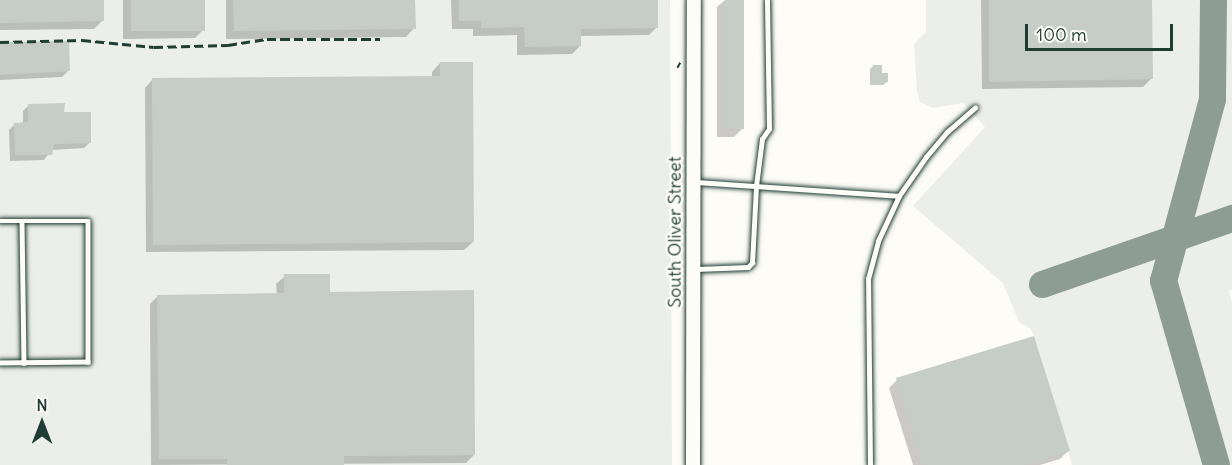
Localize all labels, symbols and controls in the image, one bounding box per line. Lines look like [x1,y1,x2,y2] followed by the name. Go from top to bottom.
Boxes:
[1028,12,1176,50] scale bar
[1036,23,1087,46] text: 100 m
[664,156,686,308] street label: South Oliver Street
[12,393,72,453] north arrow
[36,395,48,415] text: N

